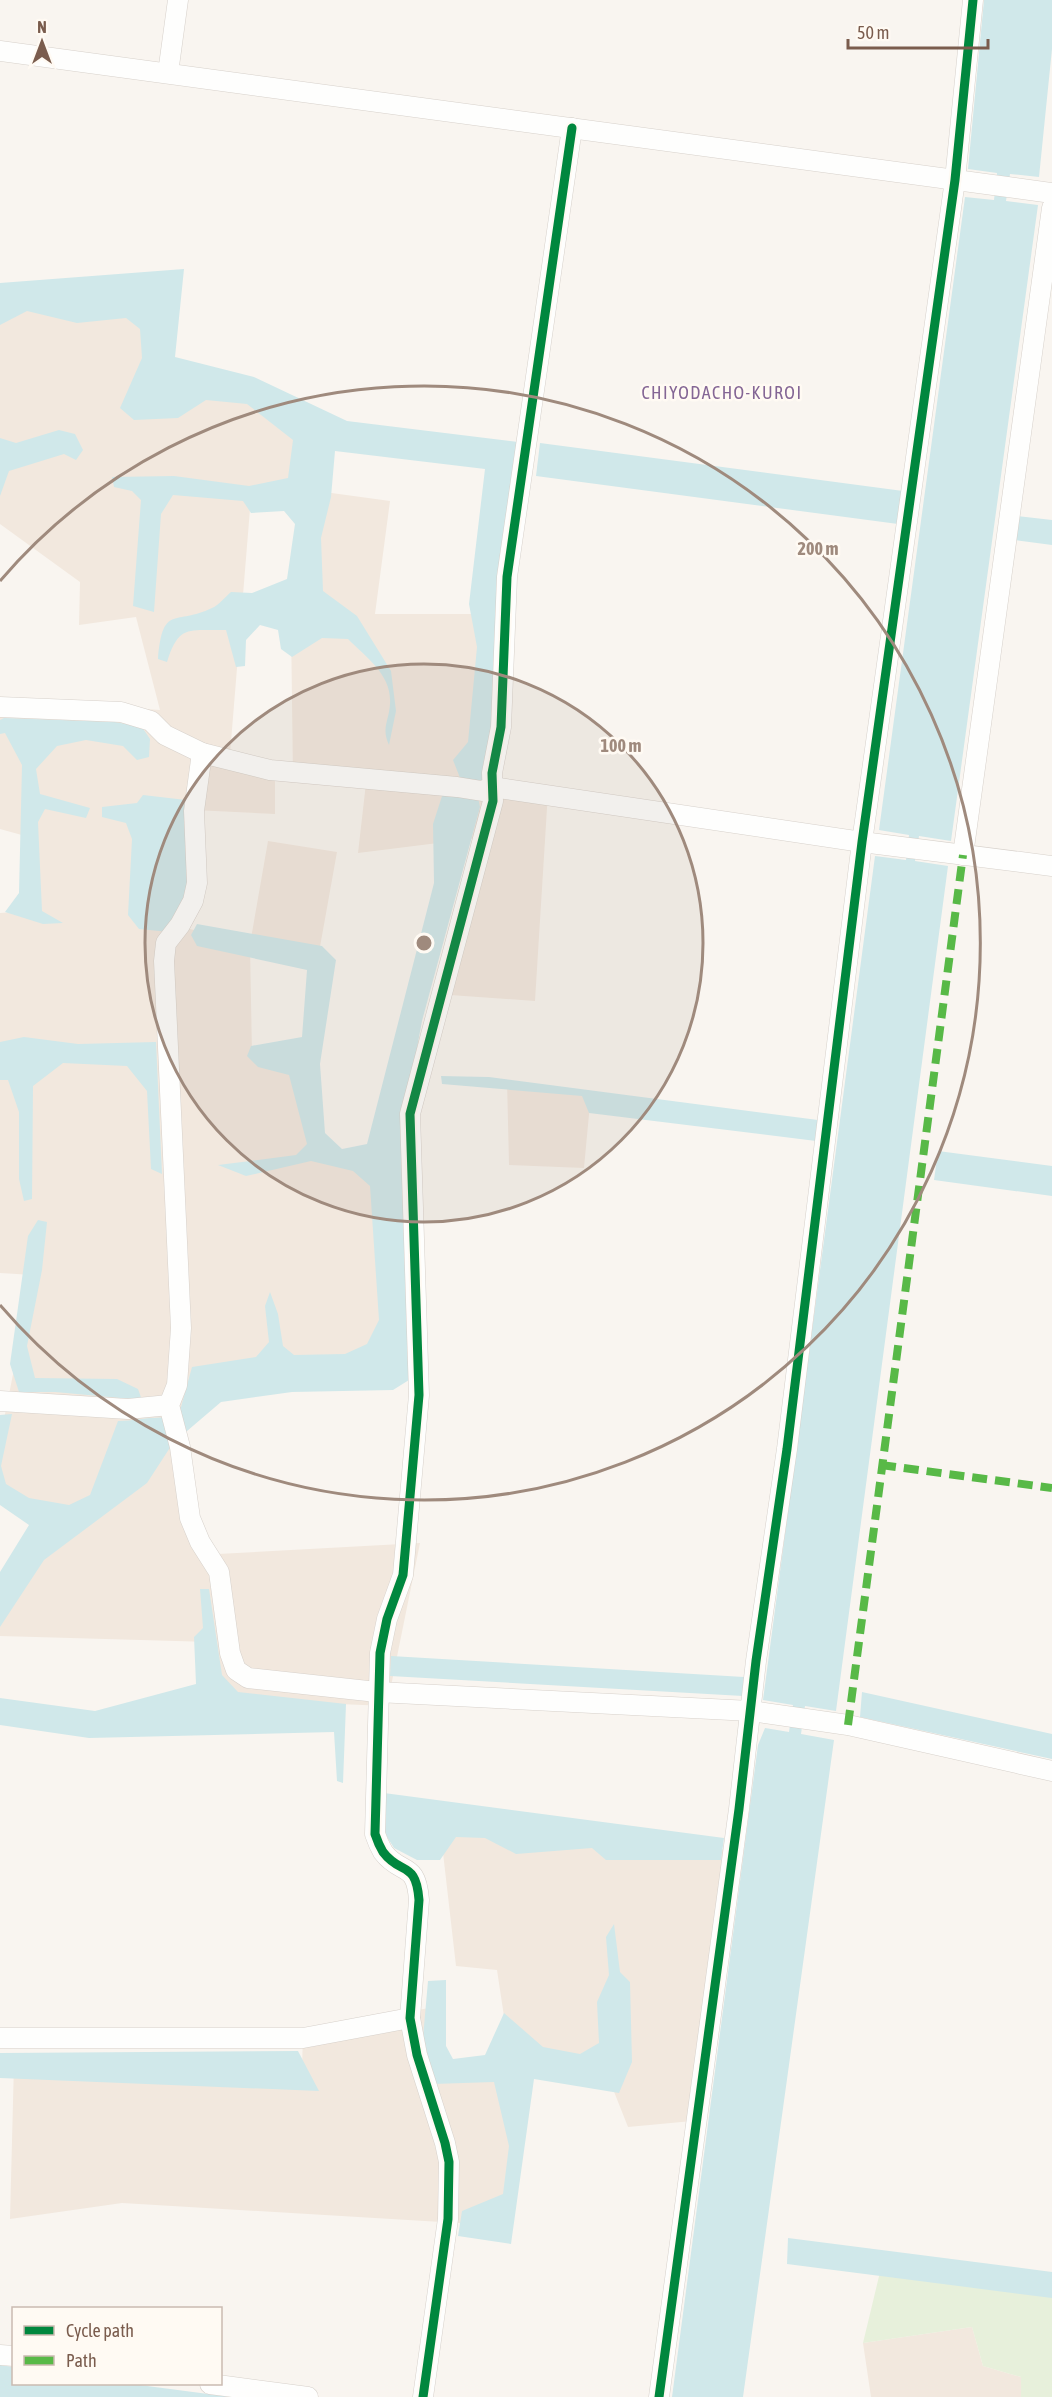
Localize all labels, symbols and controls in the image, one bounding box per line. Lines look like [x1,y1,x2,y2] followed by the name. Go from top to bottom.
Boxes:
[12,12,72,72] north arrow
[848,12,988,50] scale bar
[37,18,47,36] text: N
[857,22,889,43] text: 50 m
[642,382,802,403] district label: CHIYODACHO-KUROI
[798,538,838,559] text: 200 m
[601,735,641,756] text: 100 m
[414,933,434,953] centre of rings
[12,2307,222,2385] legend
[66,2320,134,2341] text: Cycle path
[66,2350,97,2371] text: Path

